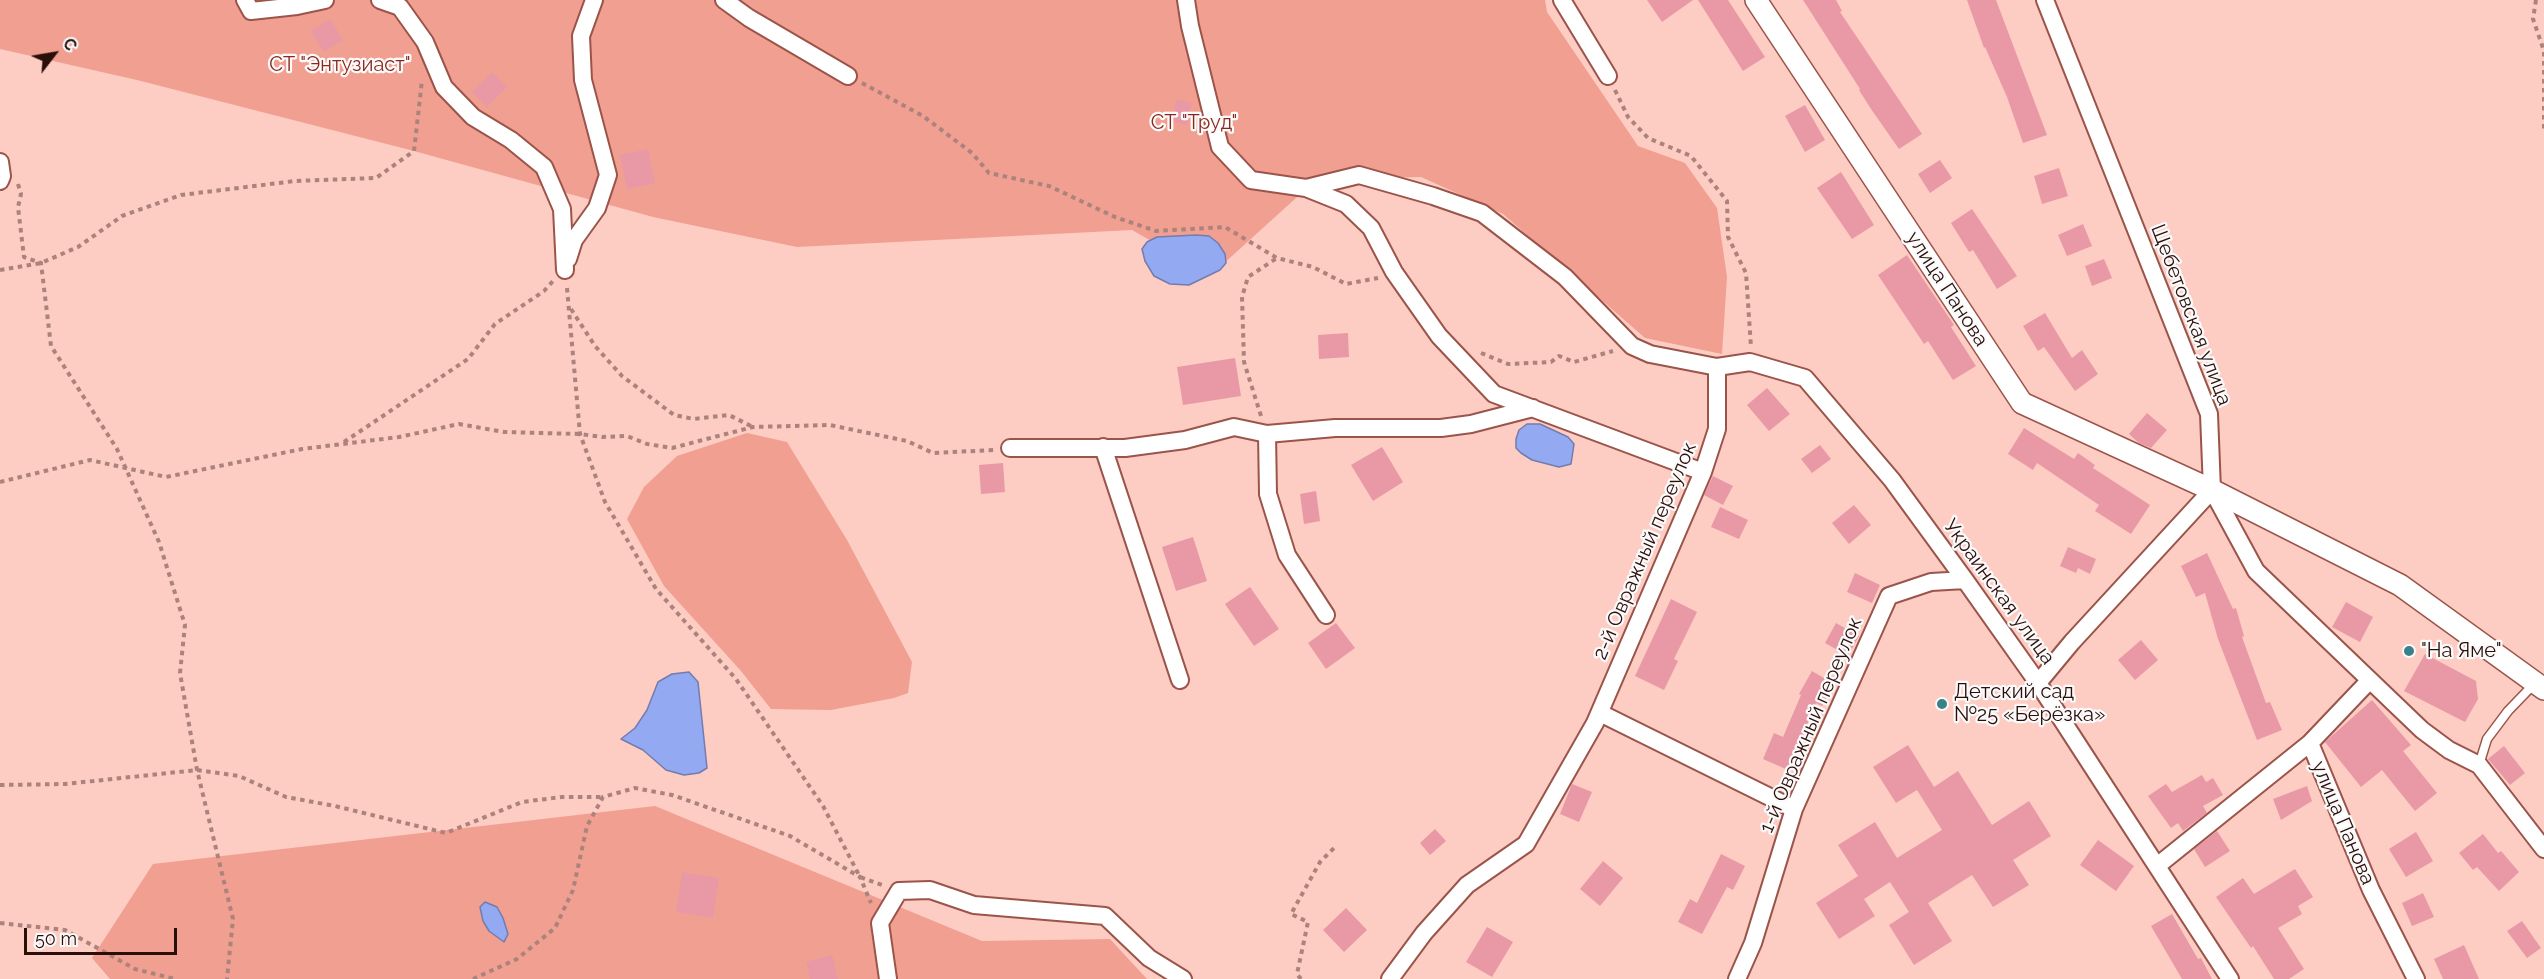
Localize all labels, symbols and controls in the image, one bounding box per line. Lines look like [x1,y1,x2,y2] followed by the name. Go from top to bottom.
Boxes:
[24,24,84,84] north arrow
[59,35,81,54] text: С
[269,53,411,77] park label: СТ "Энтузиаст"
[1151,111,1237,135] park label: СТ "Труд"
[2145,221,2237,409] street label: Щебетовская улица
[1901,227,1993,351] street label: улица Панова
[1588,439,1702,663] street label: 2-й Овражный переулок
[1938,515,2060,669] street label: Украинская улица
[1755,614,1867,836] street label: 1-й Овражный переулок
[2421,639,2502,663] place label: "На Яме"
[2402,644,2416,658] marker: "На Яме"
[1954,680,2105,727] place label: Детский сад №25 «Берёзка»
[1935,697,1949,711] marker: Детский сад №25 «Берёзка»
[2306,758,2380,888] street label: улица Панова
[27,916,180,954] scale bar
[35,928,77,949] text: 50 m

